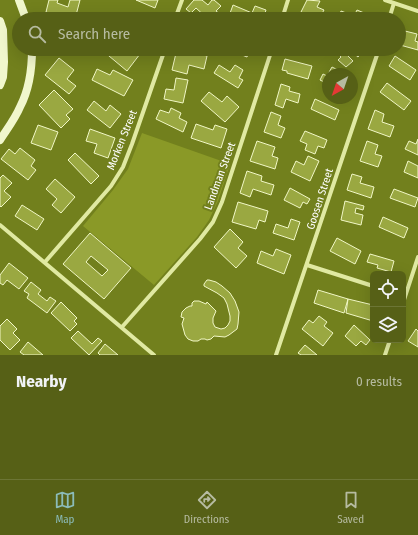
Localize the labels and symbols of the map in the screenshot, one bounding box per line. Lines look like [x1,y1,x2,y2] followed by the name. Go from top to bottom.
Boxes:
[322,68,358,104] north arrow
[104,108,140,172] street label: Morken Street
[202,140,238,212] street label: Landman Street
[304,166,336,231] street label: Goosen Street

